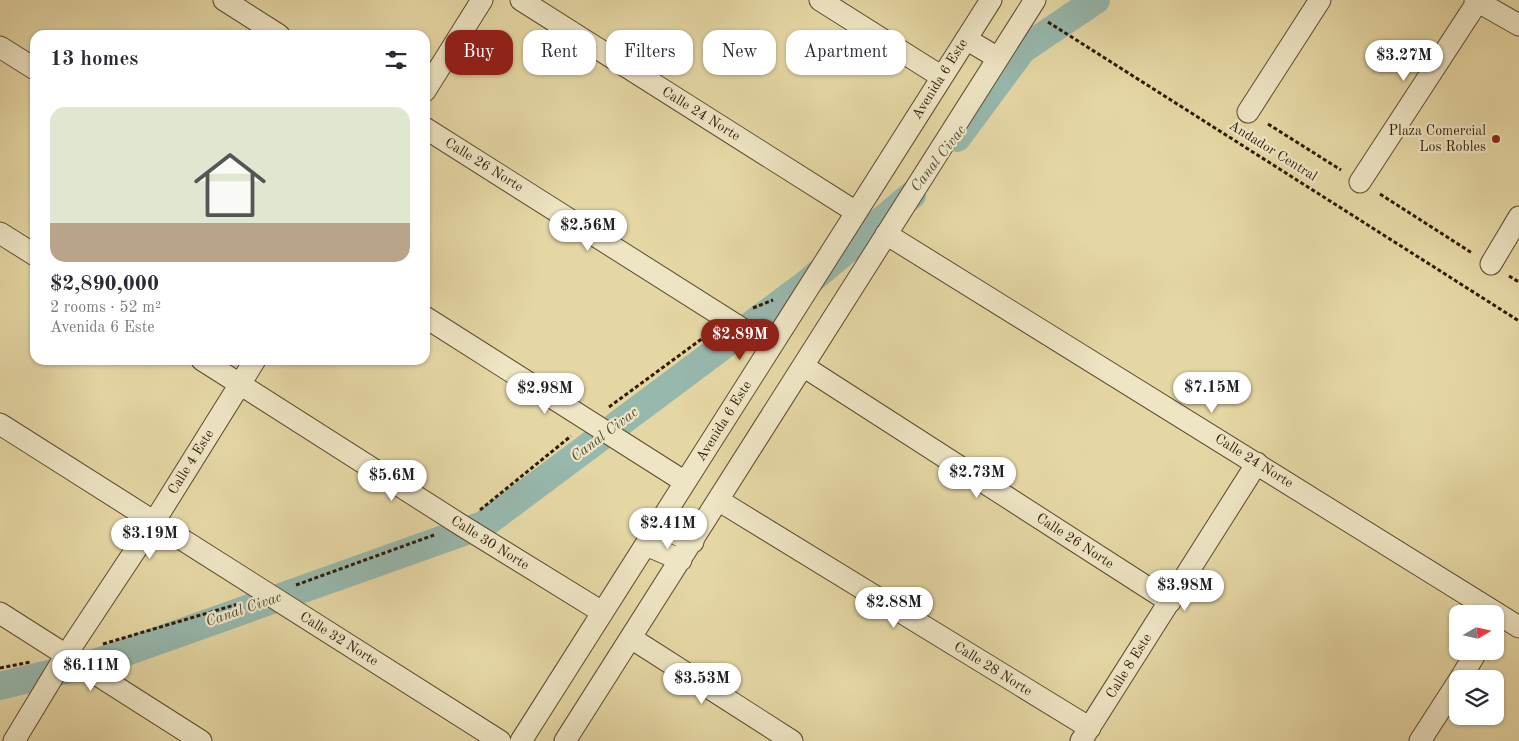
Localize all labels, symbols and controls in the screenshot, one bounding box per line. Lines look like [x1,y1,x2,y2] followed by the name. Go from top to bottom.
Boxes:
[445,30,513,75] chip: Buy
[523,30,596,75] chip: Rent
[606,30,693,75] chip: Filters
[703,30,776,75] chip: New
[786,30,906,75] chip: Apartment
[910,36,970,122] street label: Avenida 6 Este
[1363,39,1445,82] pin: $3.27M
[382,46,410,74] icon: filters
[1376,48,1432,64] text: $3.27M
[50,49,138,70] text: 13 homes
[659,84,743,144] street label: Calle 24 Norte
[1226,118,1320,184] street label: Andador Central
[909,123,969,195] water label: Canal Civac
[1389,124,1486,154] place label: Plaza Comercial Los Robles
[1490,133,1502,145] marker: Plaza Comercial Los Robles
[442,135,526,195] street label: Calle 26 Norte
[185,140,275,230] icon: home
[547,210,629,252] pin: $2.56M
[560,218,616,234] text: $2.56M
[50,274,159,295] text: $2,890,000
[50,300,161,316] text: 2 rooms · 52 m²
[699,318,781,361] pin: $2.89M
[50,320,155,336] text: Avenida 6 Este
[712,327,768,343] text: $2.89M
[504,372,586,415] pin: $2.98M
[1171,372,1253,414] pin: $7.15M
[694,378,754,464] street label: Avenida 6 Este
[1184,380,1240,396] text: $7.15M
[517,381,573,397] text: $2.98M
[569,405,641,465] water label: Canal Civac
[166,427,216,497] street label: Calle 4 Este
[1212,431,1296,491] street label: Calle 24 Norte
[936,456,1018,499] pin: $2.73M
[357,460,427,502] pin: $5.6M
[949,465,1005,481] text: $2.73M
[369,468,415,484] text: $5.6M
[627,508,709,550] pin: $2.41M
[1034,511,1116,571] street label: Calle 26 Norte
[448,513,532,573] street label: Calle 30 Norte
[640,516,696,532] text: $2.41M
[109,518,191,560] pin: $3.19M
[122,526,178,542] text: $3.19M
[1144,570,1226,612] pin: $3.98M
[1157,578,1213,594] text: $3.98M
[853,586,935,629] pin: $2.88M
[204,590,284,630] water label: Canal Civac
[866,595,922,611] text: $2.88M
[1449,605,1504,660] north arrow
[1449,605,1504,725] map controls
[297,609,381,669] street label: Calle 32 Norte
[1104,631,1154,701] street label: Calle 8 Este
[951,639,1035,699] street label: Calle 28 Norte
[50,650,132,692] pin: $6.11M
[63,658,119,674] text: $6.11M
[661,662,743,705] pin: $3.53M
[1449,670,1504,725] button: layers
[674,671,730,687] text: $3.53M

